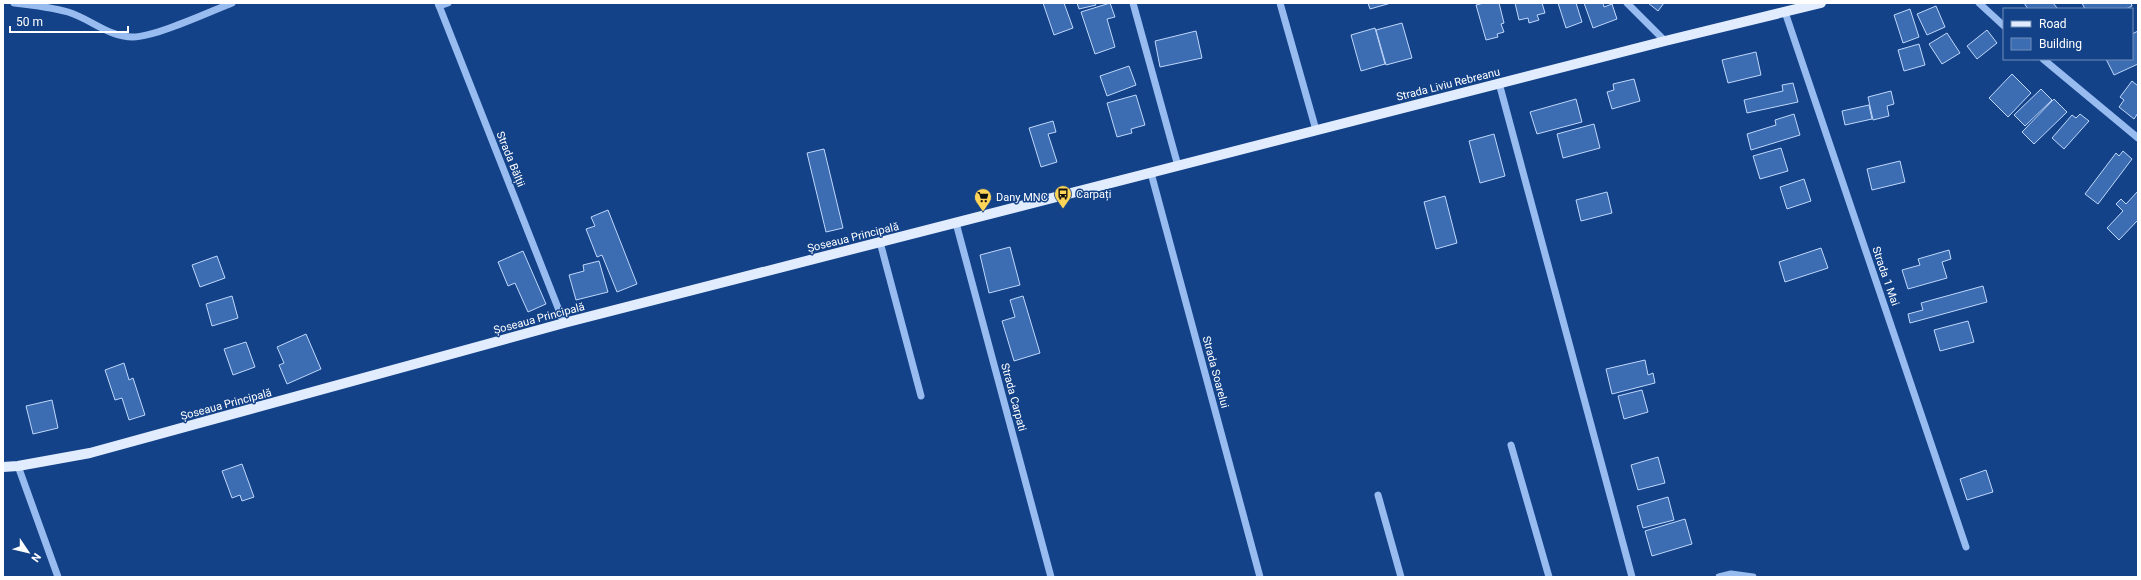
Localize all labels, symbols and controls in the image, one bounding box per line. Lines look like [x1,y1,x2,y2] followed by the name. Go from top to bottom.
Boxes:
[10,8,128,34] scale bar
[2003,8,2133,60] legend
[16,15,43,29] text: 50 m
[2039,17,2067,31] text: Road
[2039,37,2082,51] text: Building
[1395,65,1501,104] street label: Strada Liviu Rebreanu
[493,129,528,189] street label: Strada Bălții
[1053,184,1073,209] bus stop icon: Carpați
[973,187,993,212] supermarket icon: Dany MNC
[1076,188,1111,201] place label: Carpați
[996,191,1048,204] place label: Dany MNC
[806,220,900,255] street label: Șoseaua Principală
[1869,245,1902,307] street label: Strada 1 Mai
[492,300,586,337] street label: Șoseaua Principală
[1200,335,1231,410] street label: Strada Soarelui
[998,362,1029,433] street label: Strada Carpati
[179,386,273,423] street label: Șoseaua Principală
[8,532,48,572] north arrow
[28,551,43,565] text: N

